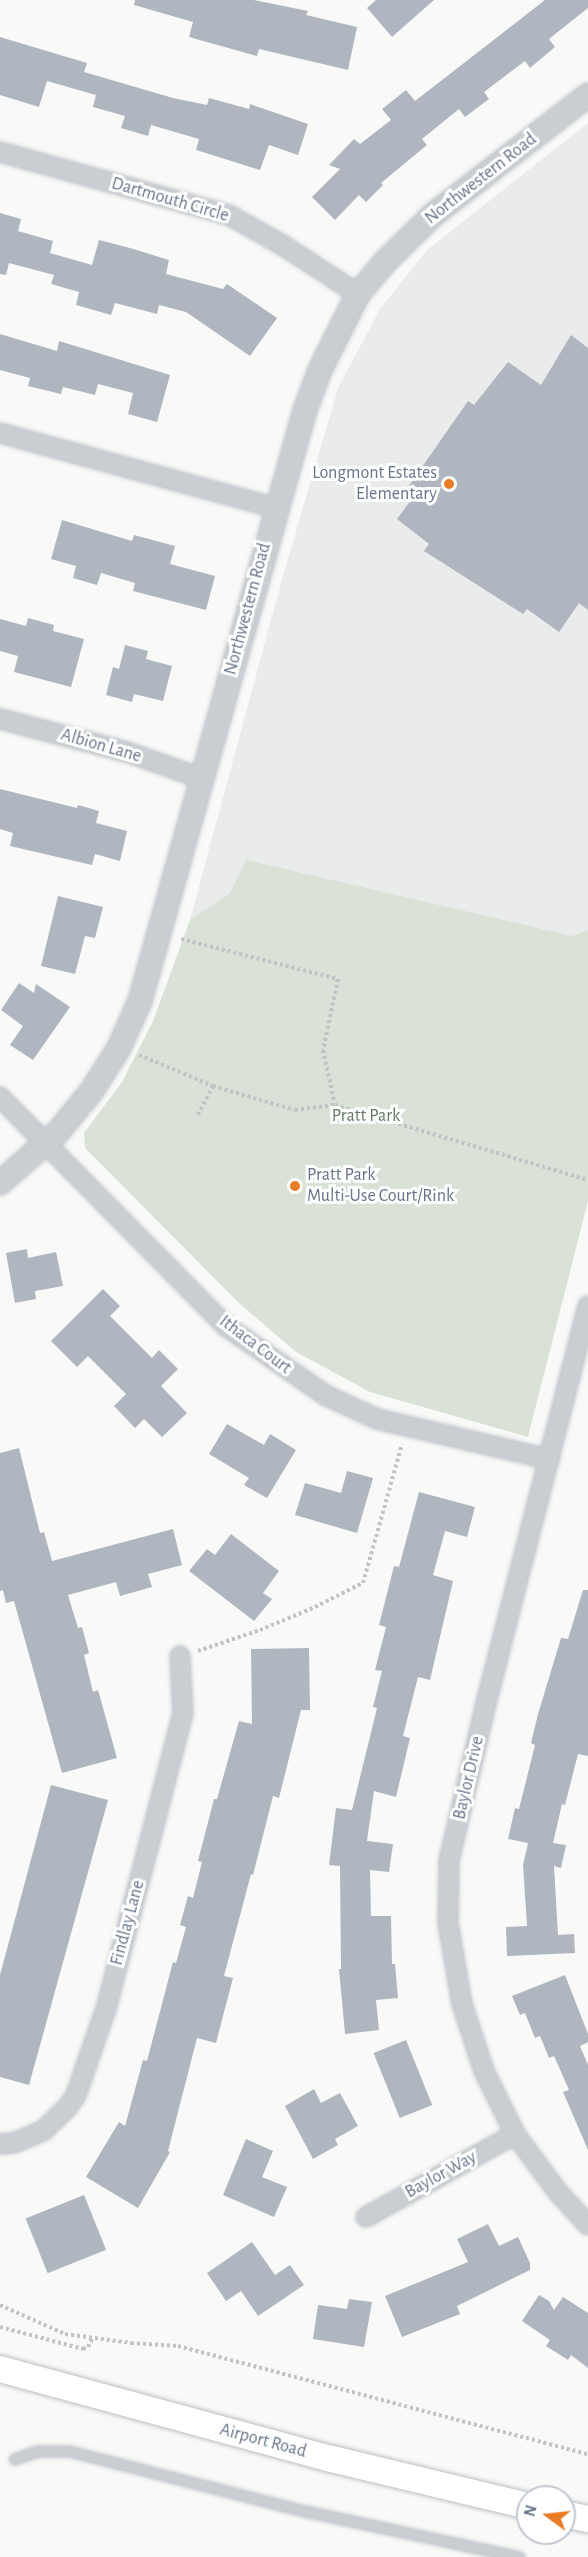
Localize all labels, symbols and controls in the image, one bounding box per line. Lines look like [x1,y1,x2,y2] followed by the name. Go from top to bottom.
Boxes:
[421,129,541,229] street label: Northwestern Road
[109,173,231,227] street label: Dartmouth Circle
[312,463,437,506] place label: Longmont Estates Elementary
[442,477,456,491] marker: Longmont Estates Elementary
[220,541,276,677] street label: Northwestern Road
[58,724,144,768] street label: Albion Lane
[332,1105,400,1127] park label: Pratt Park
[307,1165,454,1208] place label: Pratt Park Multi-Use Court/Rink
[288,1179,302,1193] marker: Pratt Park Multi-Use Court/Rink
[215,1311,295,1379] street label: Ithaca Court
[449,1734,489,1822] street label: Baylor Drive
[106,1878,150,1968] street label: Findlay Lane
[402,2147,480,2203] street label: Baylor Way
[217,2419,309,2463] street label: Airport Road
[516,2485,576,2545] north arrow
[521,2503,540,2518] text: N

